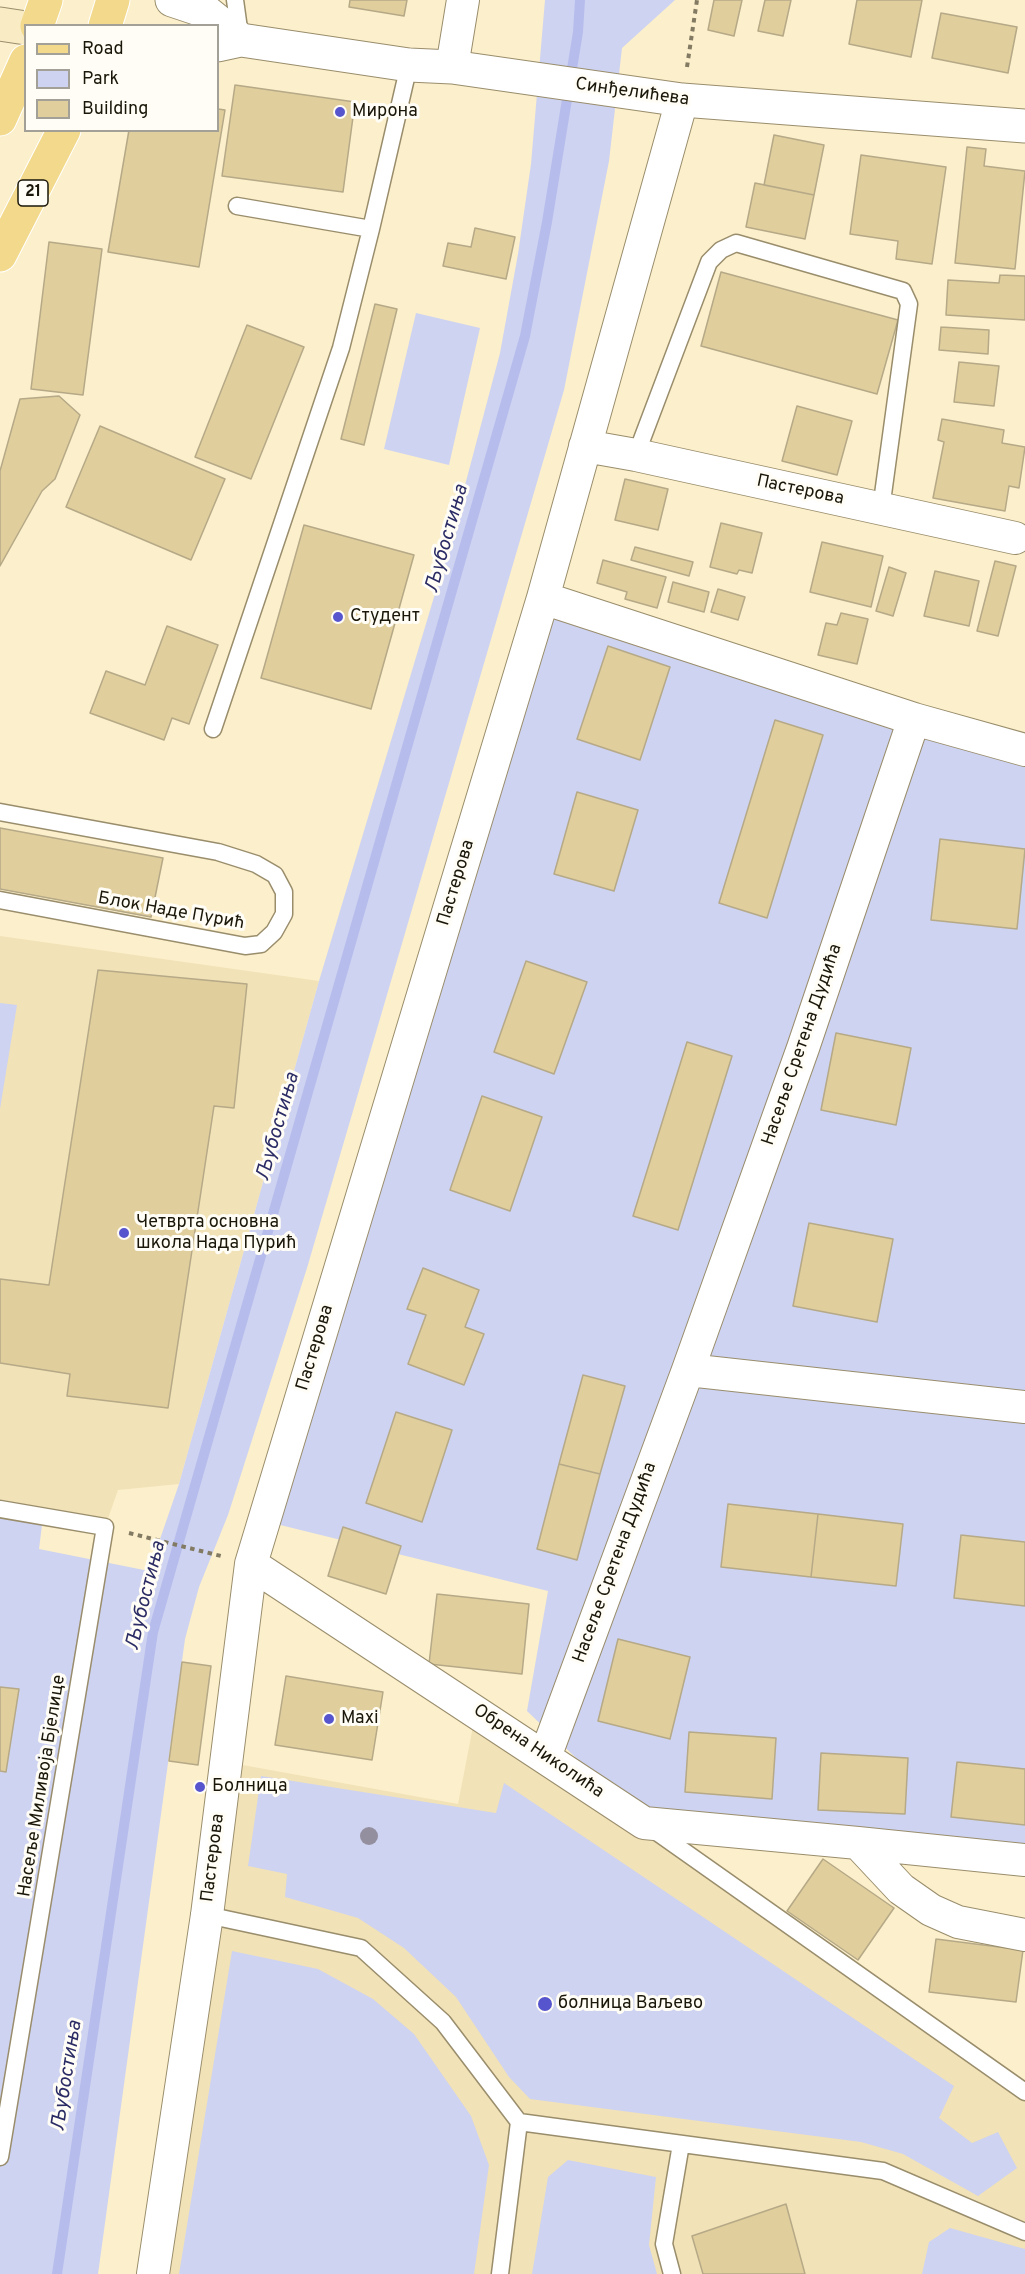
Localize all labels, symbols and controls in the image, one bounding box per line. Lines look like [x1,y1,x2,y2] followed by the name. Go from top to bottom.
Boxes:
[24,24,219,132] legend
[82,38,124,61] text: Road
[82,68,119,91] text: Park
[574,74,690,112] street label: Синђелићева
[82,98,148,121] text: Building
[352,101,418,123] place label: Мирона
[333,105,347,119] marker: Мирона
[18,180,48,206] road number: 21
[754,471,846,511] street label: Пастерова
[421,482,475,596] water label: Љубостиња
[350,606,420,628] place label: Студент
[331,610,345,624] marker: Студент
[434,837,480,929] street label: Пастерова
[96,888,246,936] street label: Блок Наде Пурић
[758,941,848,1149] street label: Насеље Сретена Дудића
[252,1070,306,1184] water label: Љубостиња
[136,1212,296,1254] place label: Четврта основна школа Нада Пурић
[117,1226,131,1240] marker: Четврта основна школа Нада Пурић
[293,1302,339,1394] street label: Пастерова
[570,1460,662,1666] street label: Насеље Сретена Дудића
[122,1539,172,1653] water label: Љубостиња
[15,1673,71,1899] street label: Насеље Миливоја Бјелице
[469,1700,607,1804] street label: Обрена Николића
[341,1708,379,1730] place label: Maxi
[322,1712,336,1726] marker: Maxi
[212,1776,287,1798] place label: Болница
[193,1780,207,1794] marker: Болница
[198,1813,230,1903] street label: Пастерова
[558,1993,703,2015] place label: болница Ваљево
[536,1995,554,2013] marker: болница Ваљево
[47,2019,89,2133] water label: Љубостиња

